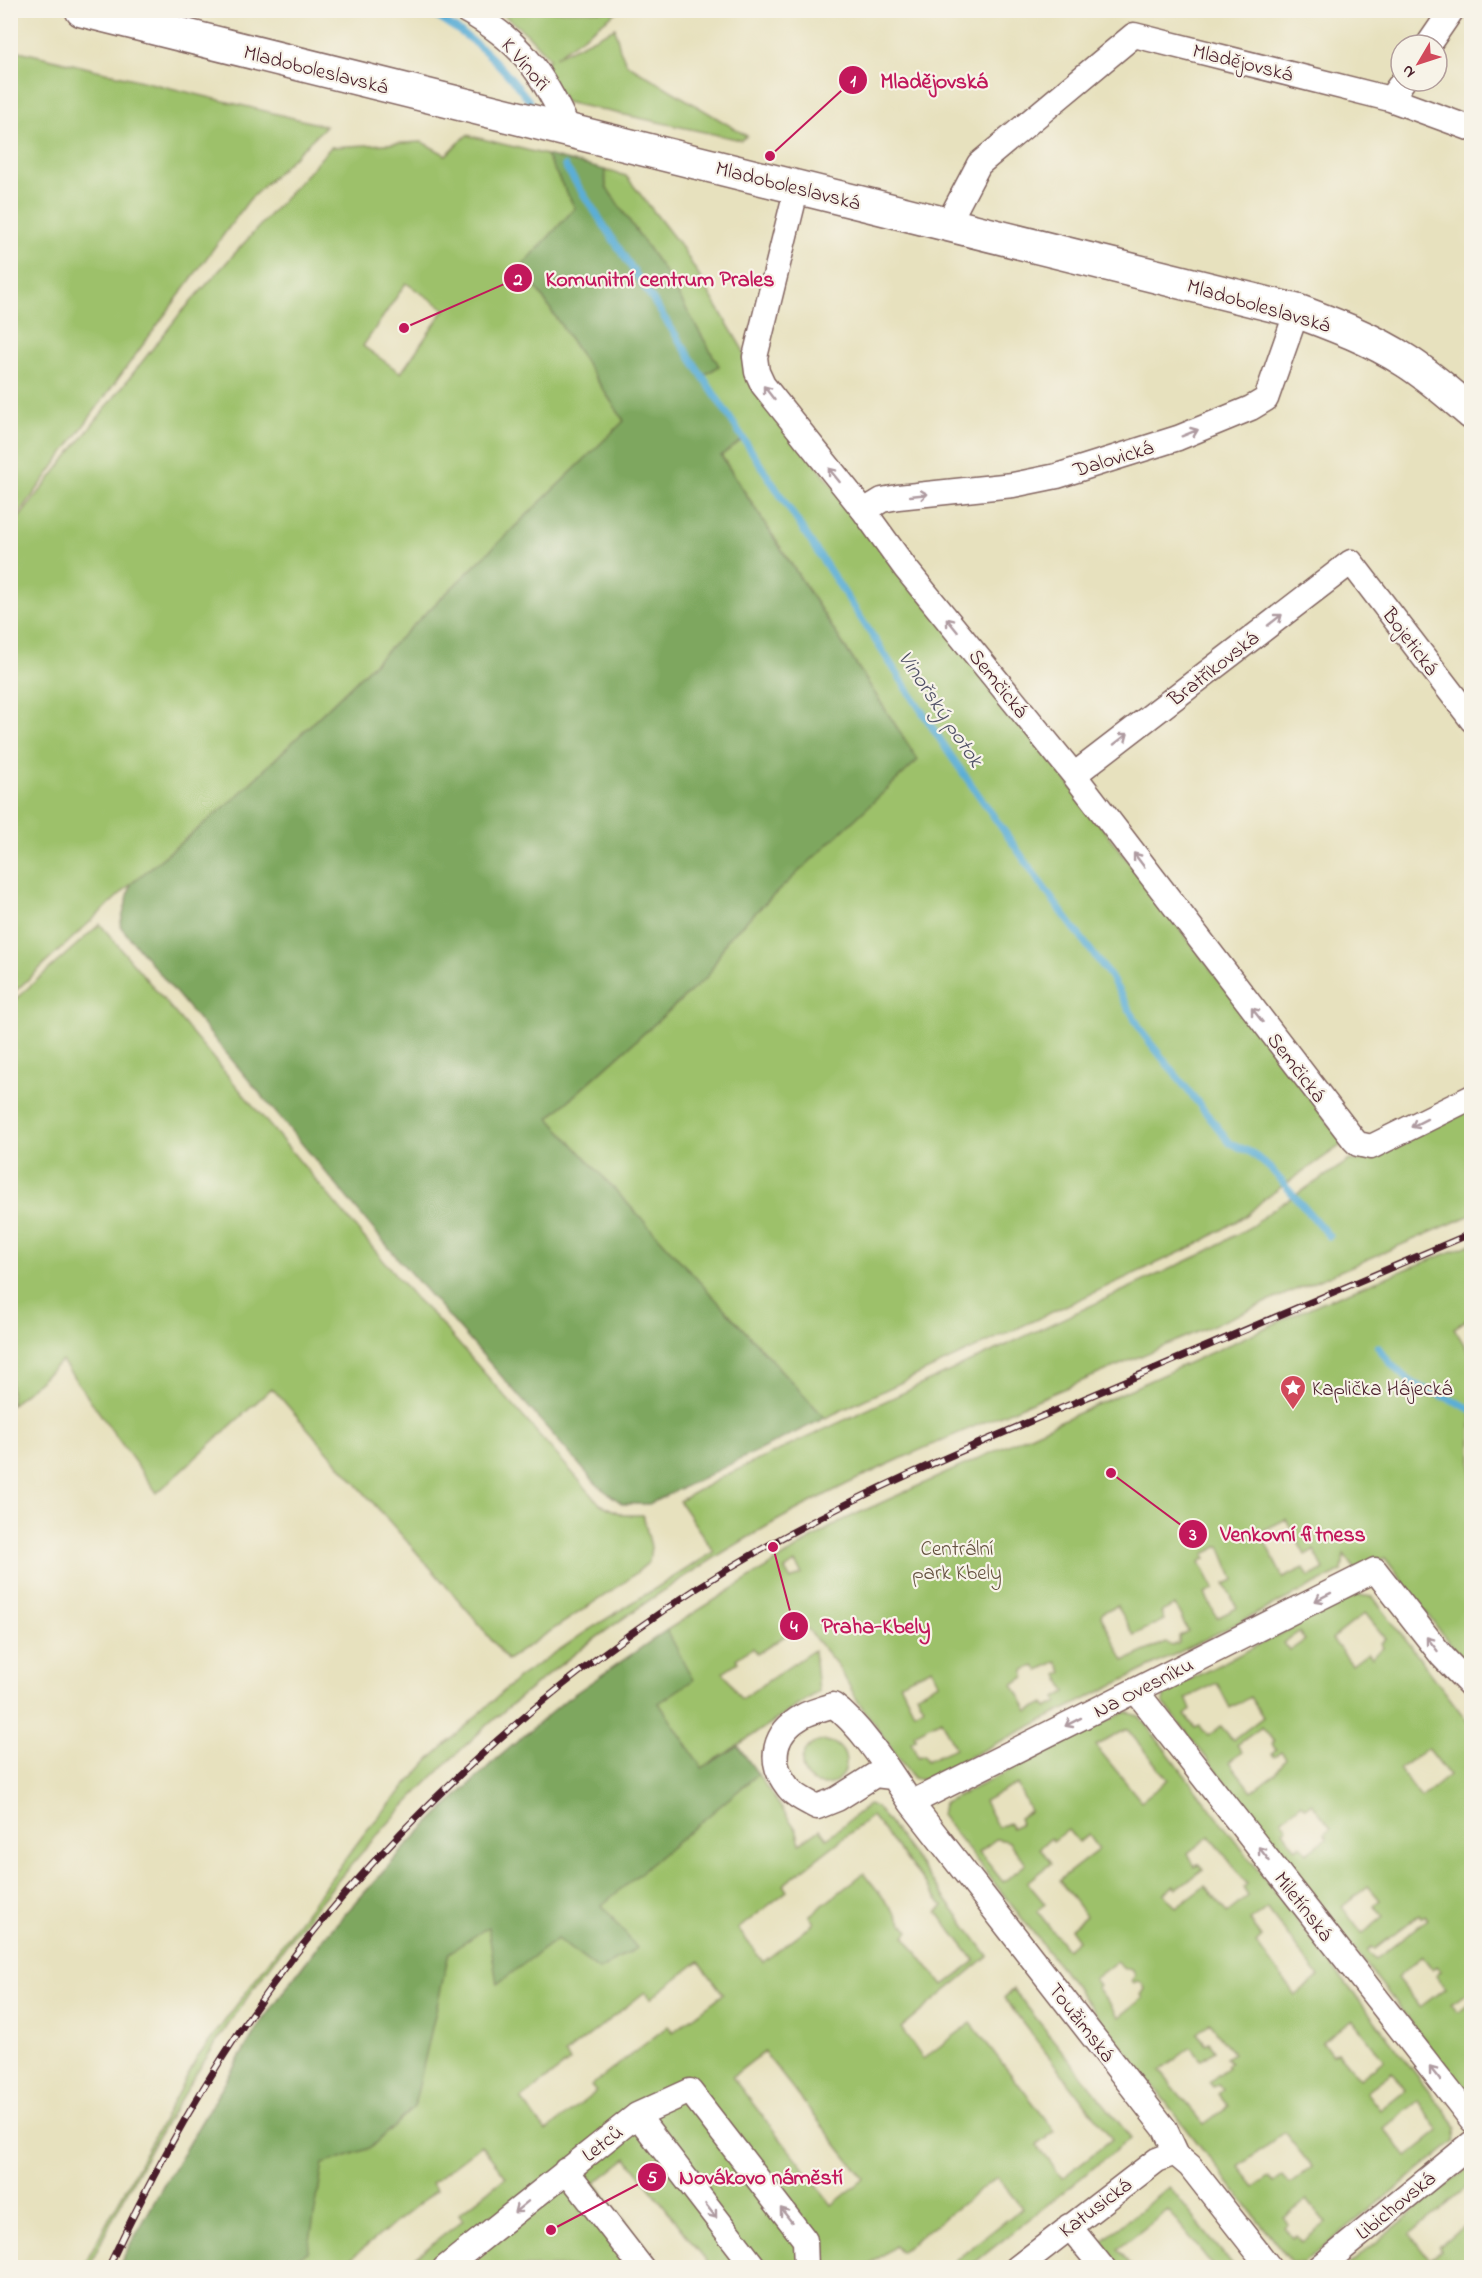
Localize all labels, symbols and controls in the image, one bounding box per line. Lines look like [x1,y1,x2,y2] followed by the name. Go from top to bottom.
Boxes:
[493,32,556,98] street label: K Vinoři
[1389,33,1449,93] north arrow
[1189,37,1296,91] street label: Mladějovská
[240,38,391,104] street label: Mladoboleslavská
[1396,59,1422,83] text: N
[838,60,999,100] callout: Mladějovská
[880,67,989,99] text: Mladějovská
[850,69,856,95] text: 1
[712,154,863,220] street label: Mladoboleslavská
[503,258,786,298] callout: Komunitní centrum Prales
[546,265,774,297] text: Komunitní centrum Prales
[513,268,523,294] text: 2
[1183,272,1334,342] street label: Mladoboleslavská
[762,385,775,401] one-way arrow
[1180,427,1199,438] one-way arrow
[1069,433,1158,487] street label: Dalovická
[828,467,841,483] one-way arrow
[909,489,929,500] one-way arrow
[1373,601,1445,683] street label: Bojetická
[1267,614,1283,627] one-way arrow
[946,618,959,634] one-way arrow
[1162,624,1266,715] street label: Bratříkovská
[960,643,1035,726] street label: Semčická
[889,645,991,775] water label: Vinořský potok
[1112,733,1128,746] one-way arrow
[1133,853,1145,869] one-way arrow
[1251,1008,1263,1024] one-way arrow
[1259,1027,1333,1110] street label: Semčická
[1411,1118,1429,1129] one-way arrow
[1278,1373,1308,1411] place icon: Kaplička Hájecká
[1312,1375,1453,1405] place label: Kaplička Hájecká
[1178,1514,1378,1554] callout: Venkovní fitness
[1219,1520,1366,1552] text: Venkovní fitness
[1188,1523,1197,1549] text: 3
[912,1535,1002,1591] park label: Centrální park Kbely
[1314,1592,1332,1603] one-way arrow
[779,1606,942,1646] callout: Praha-Kbely
[822,1612,930,1645] text: Praha-Kbely
[790,1615,798,1641] text: 4
[1425,1636,1438,1652] one-way arrow
[1089,1651,1199,1727] street label: Na Ovesníku
[1065,1717,1083,1728] one-way arrow
[1257,1847,1270,1863] one-way arrow
[1266,1866,1339,1949] street label: Miletínská
[1040,1977,1121,2070] street label: Toužimská
[1429,2066,1442,2082] one-way arrow
[576,2119,630,2170] street label: Letců
[637,2157,855,2197] callout: Novákovo náměstí
[679,2163,843,2195] text: Novákovo náměstí
[1350,2165,1443,2248] street label: Libichovská
[647,2166,658,2192] text: 5
[1054,2171,1139,2246] street label: Katusická
[513,2200,529,2213] one-way arrow
[705,2203,718,2219] one-way arrow
[780,2208,793,2224] one-way arrow

